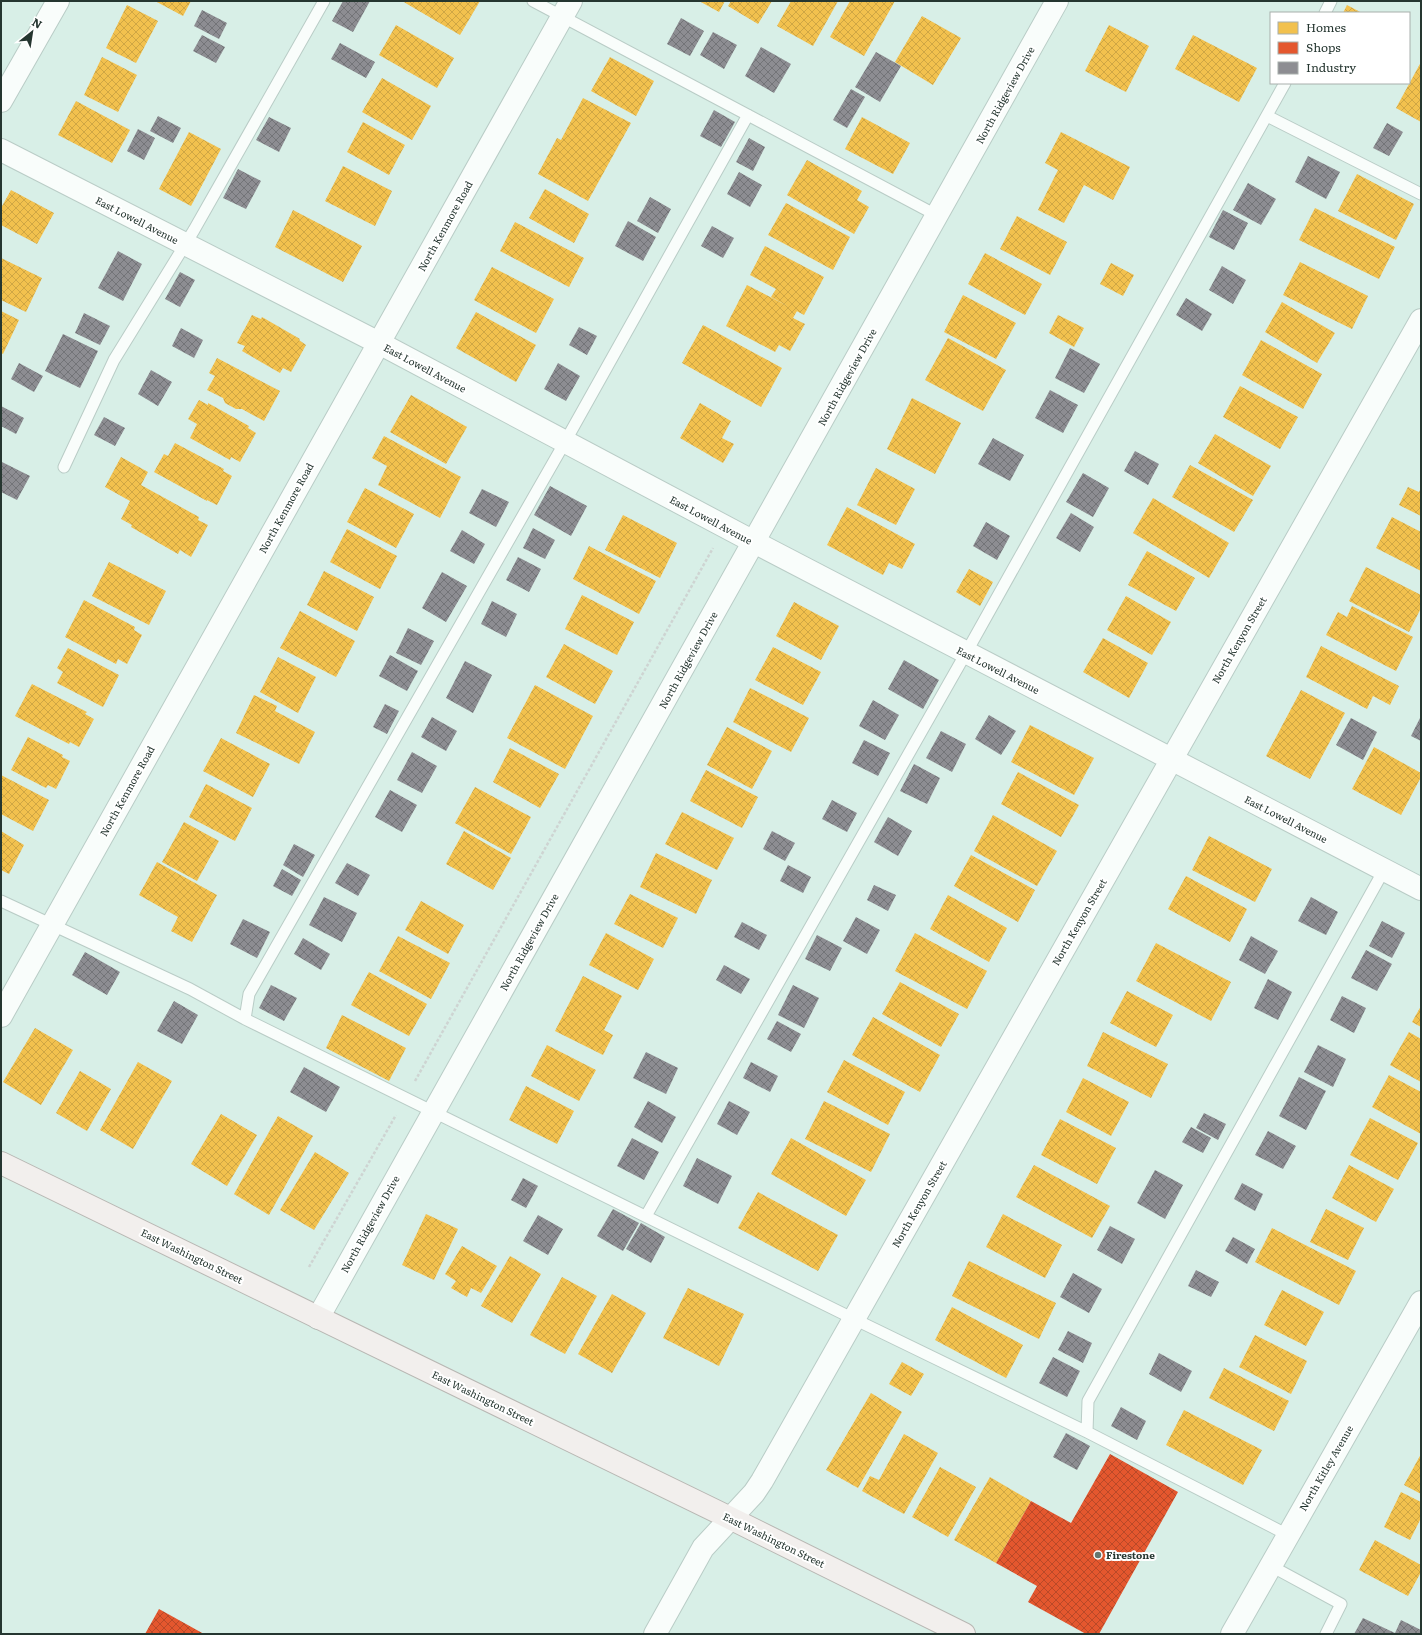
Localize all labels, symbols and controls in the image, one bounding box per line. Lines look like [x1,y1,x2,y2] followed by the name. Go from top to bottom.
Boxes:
[12,12,52,52] north arrow
[1270,12,1410,84] legend
[30,13,45,32] text: N
[1306,18,1346,36] text: Homes
[1306,38,1341,56] text: Shops
[971,43,1038,146] street label: North Ridgeview Drive
[1306,58,1356,76] text: Industry
[413,178,476,274] street label: North Kenmore Road
[93,192,181,247] street label: East Lowell Avenue
[813,325,880,428] street label: North Ridgeview Drive
[381,339,469,396] street label: East Lowell Avenue
[254,460,317,556] street label: North Kenmore Road
[667,491,755,548] street label: East Lowell Avenue
[1208,594,1270,686] street label: North Kenyon Street
[654,608,721,711] street label: North Ridgeview Drive
[954,642,1042,697] street label: East Lowell Avenue
[95,743,158,839] street label: North Kenmore Road
[1242,791,1330,846] street label: East Lowell Avenue
[1048,876,1110,968] street label: North Kenyon Street
[495,890,562,993] street label: North Ridgeview Drive
[888,1158,950,1250] street label: North Kenyon Street
[336,1172,403,1275] street label: North Ridgeview Drive
[139,1224,246,1287] street label: East Washington Street
[430,1366,537,1429] street label: East Washington Street
[1295,1422,1356,1513] street label: North Kitley Avenue
[721,1508,828,1571] street label: East Washington Street
[1106,1547,1155,1562] place label: Firestone
[1093,1550,1103,1560] marker: Firestone

